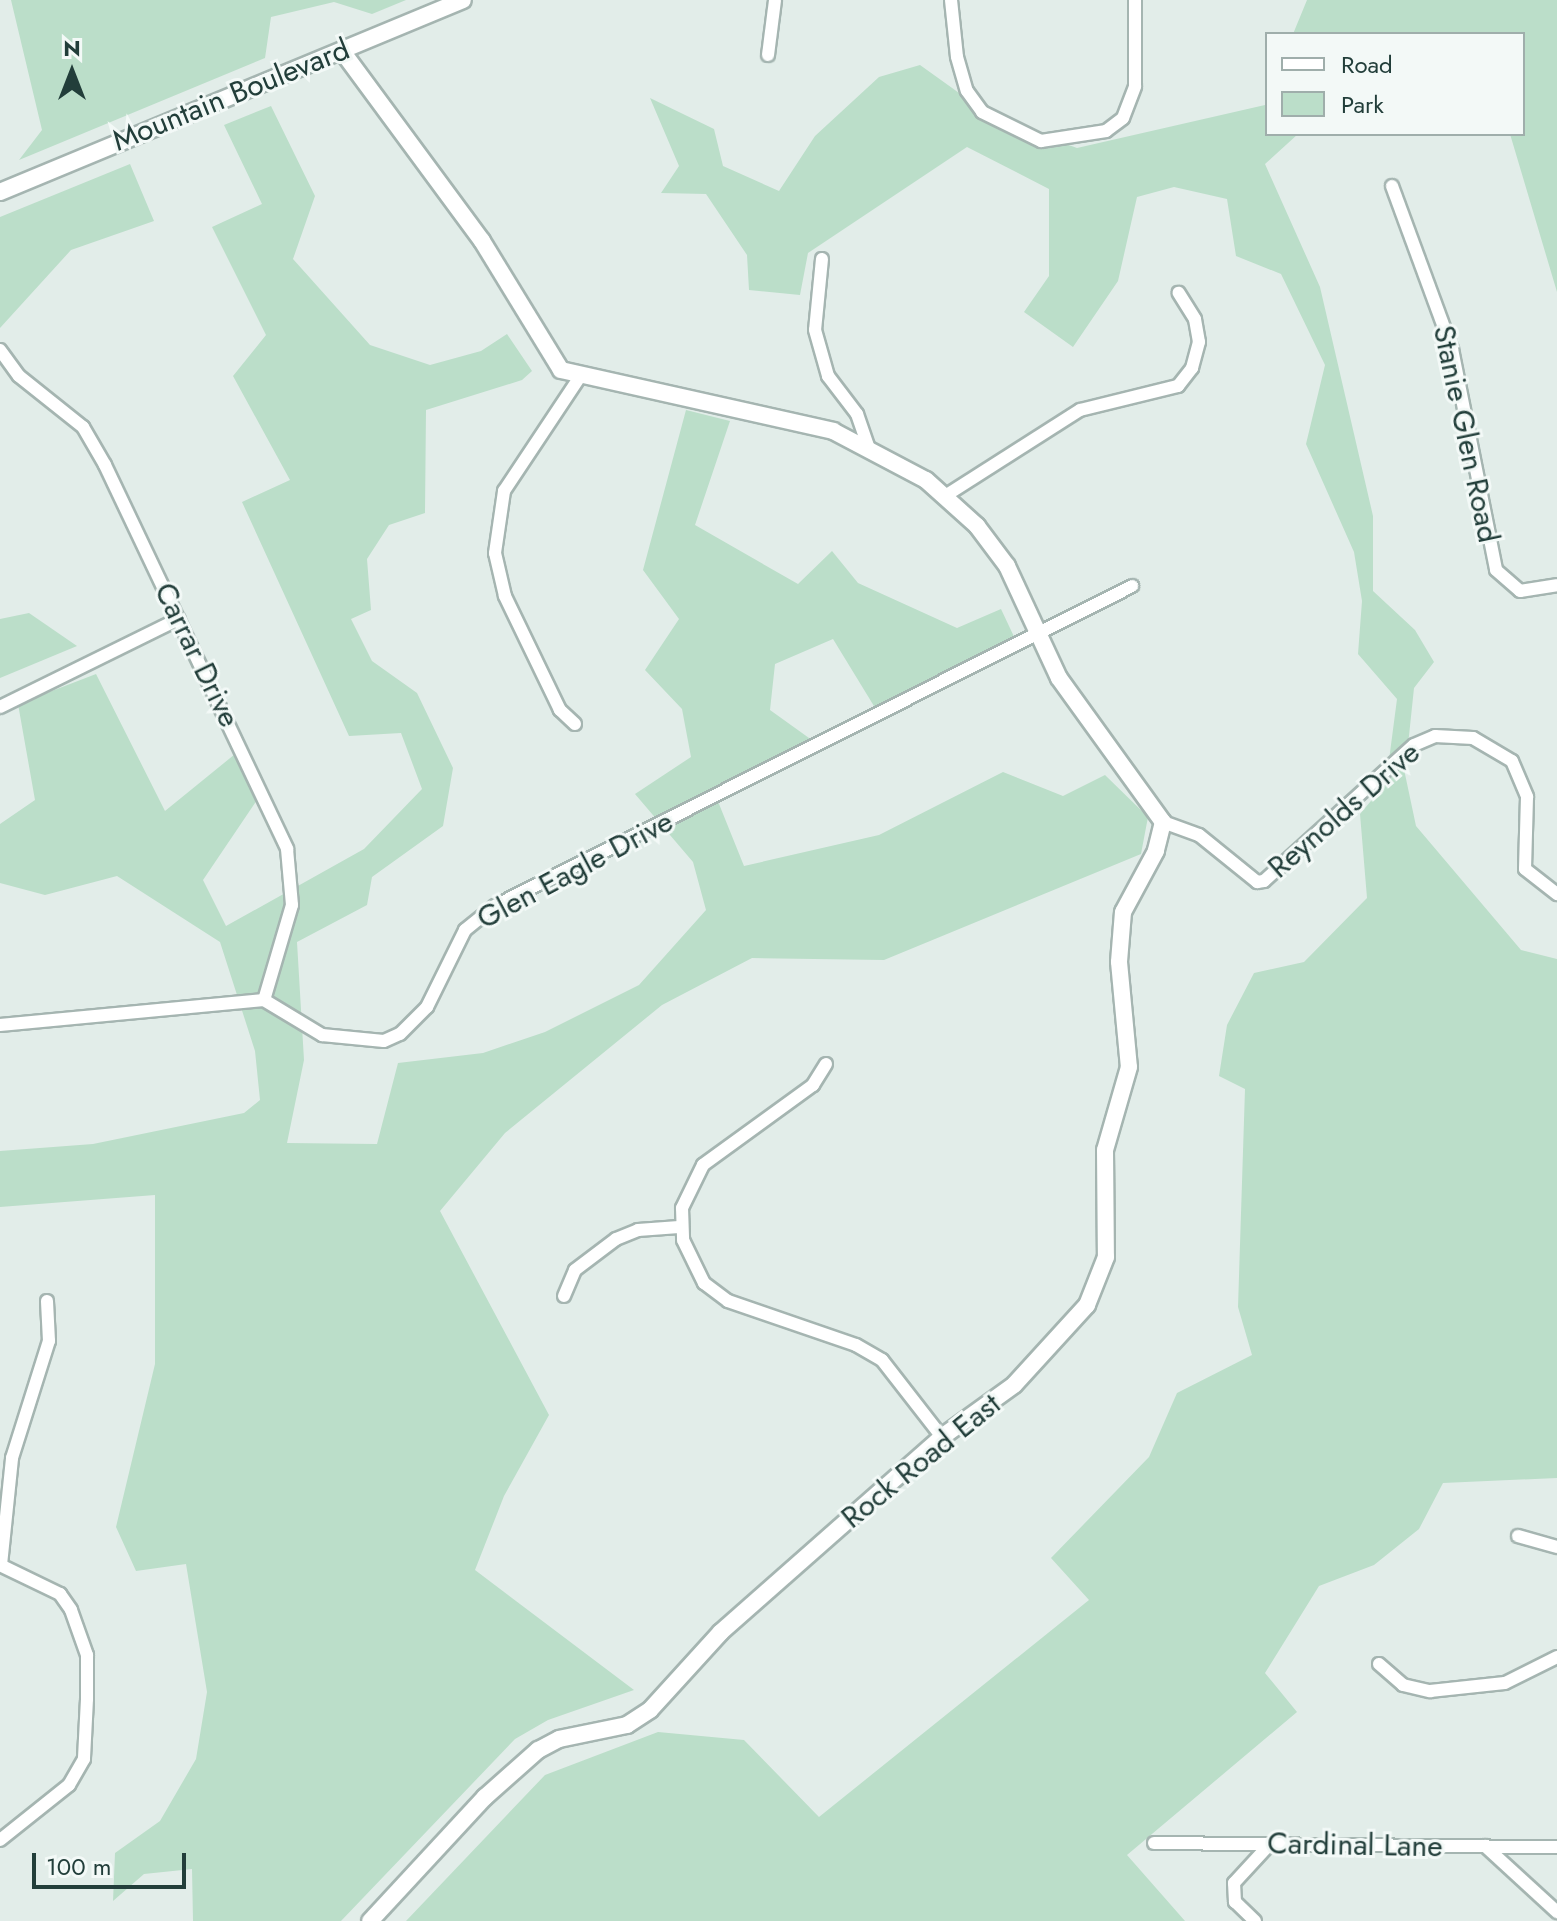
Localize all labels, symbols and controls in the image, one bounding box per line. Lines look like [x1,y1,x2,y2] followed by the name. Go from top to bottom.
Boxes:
[107,31,355,159] street label: Mountain Boulevard
[32,32,112,112] north arrow
[63,32,81,64] text: N
[1265,32,1525,136] legend
[1341,47,1393,82] text: Road
[1341,87,1384,122] text: Park
[1425,322,1507,546] street label: Stanie Glen Road
[147,577,247,733] street label: Carrar Drive
[1261,734,1427,886] street label: Reynolds Drive
[471,803,679,937] street label: Glen Eagle Drive
[834,1386,1008,1536] street label: Rock Road East
[1267,1825,1443,1865] street label: Cardinal Lane
[36,1837,190,1887] scale bar
[46,1849,112,1884] text: 100 m

